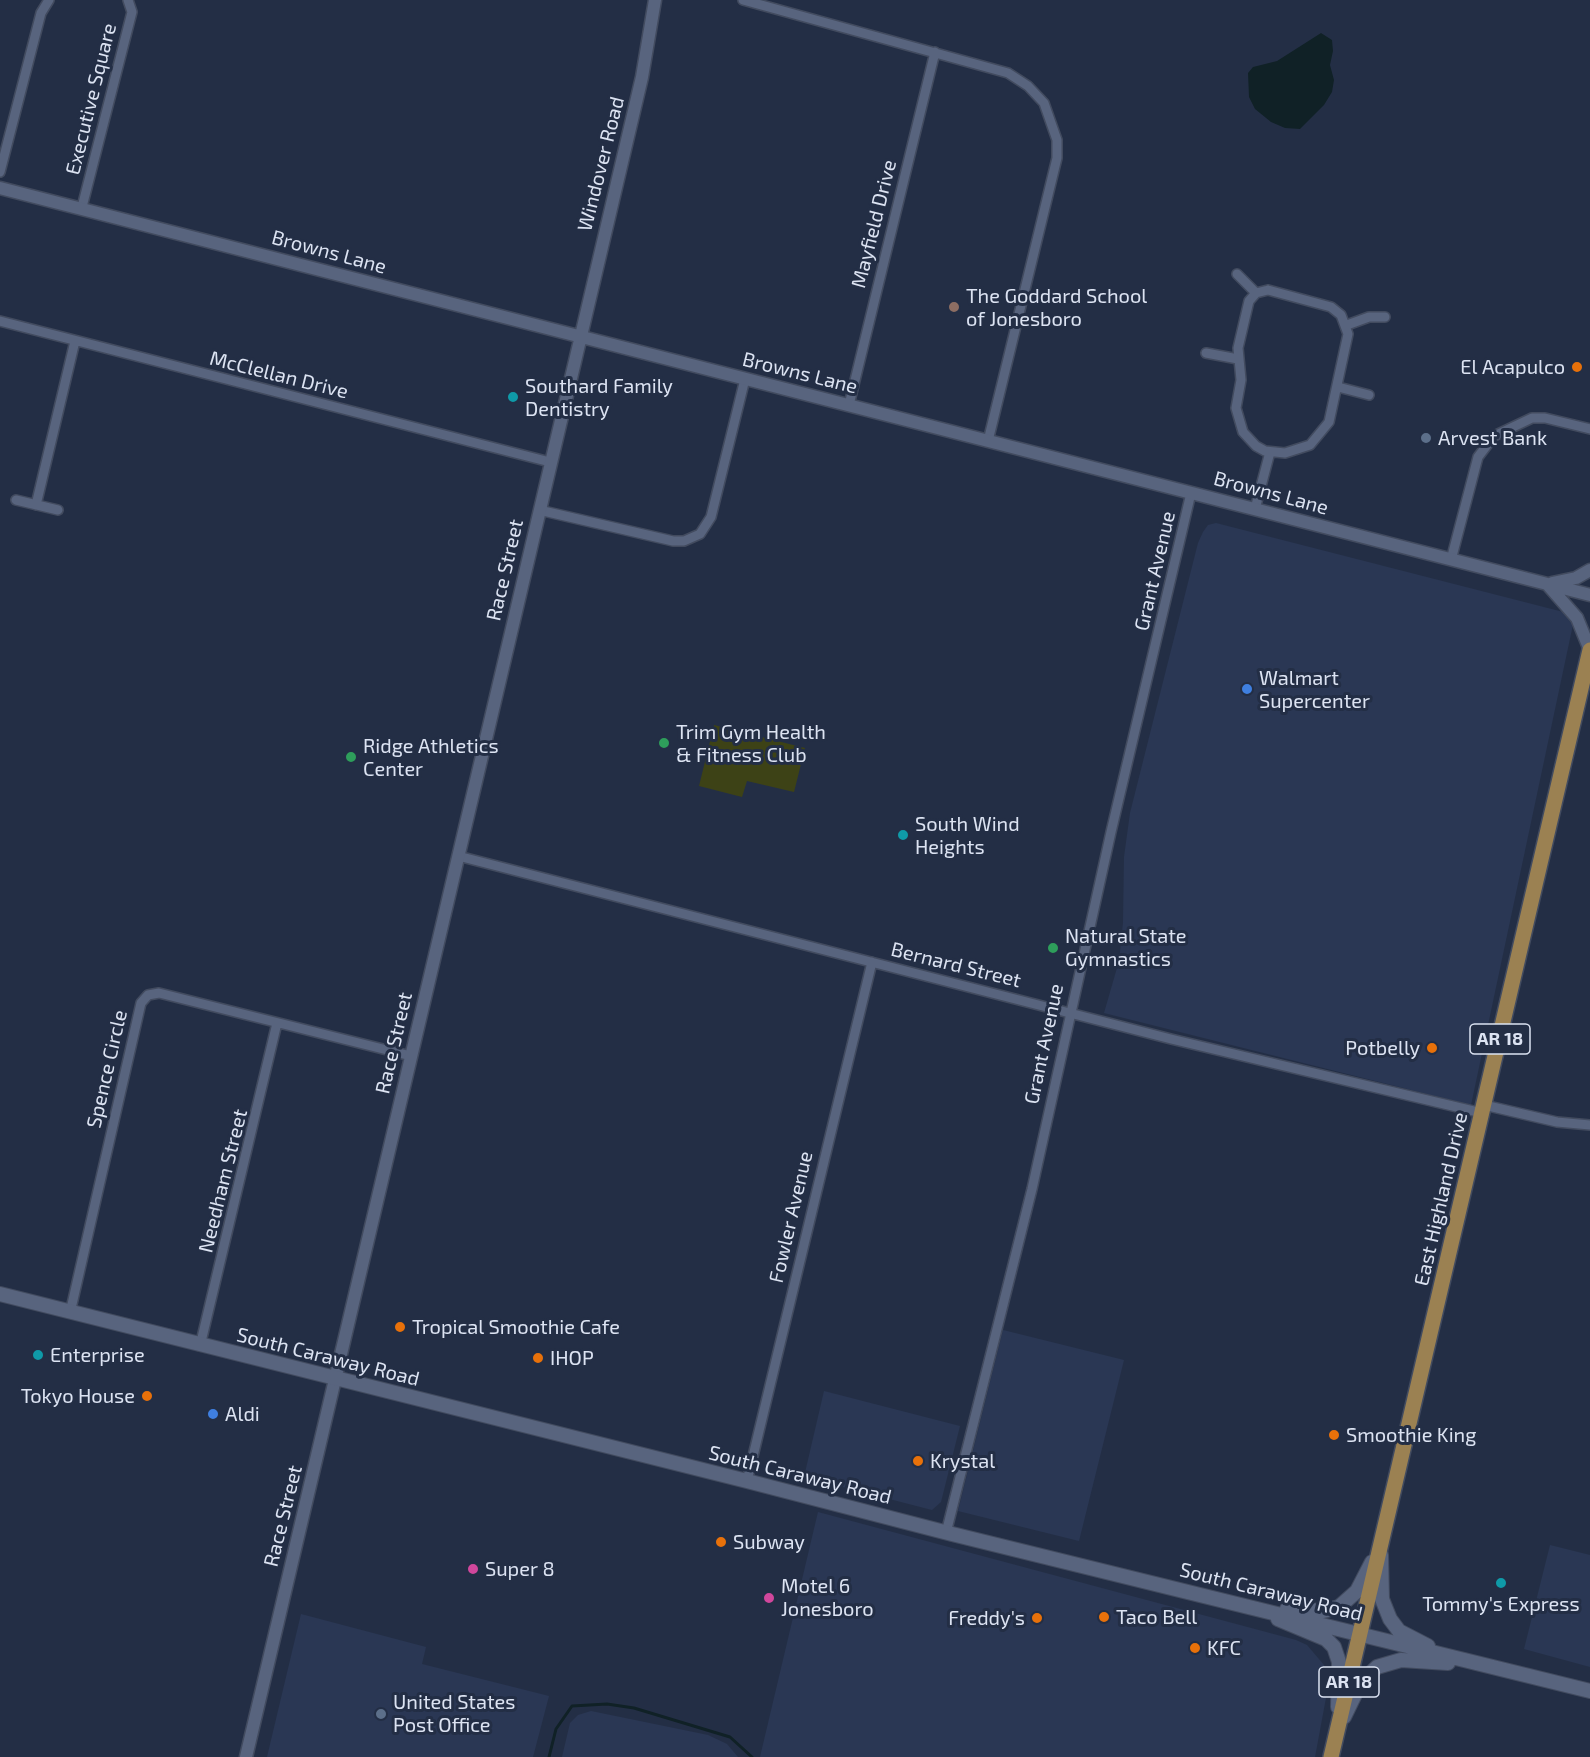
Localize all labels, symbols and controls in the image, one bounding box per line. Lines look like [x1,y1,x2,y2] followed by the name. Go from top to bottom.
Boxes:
[61,21,121,177] street label: Executive Square
[573,94,629,234] street label: Windover Road
[846,157,902,291] street label: Mayfield Drive
[269,225,389,279] street label: Browns Lane
[966,284,1147,331] place label: The Goddard School of Jonesboro
[947,300,961,314] marker: The Goddard School of Jonesboro
[207,346,351,404] street label: McClellan Drive
[740,347,860,399] street label: Browns Lane
[1460,355,1565,379] place label: El Acapulco
[1570,360,1584,374] marker: El Acapulco
[525,374,673,421] place label: Southard Family Dentistry
[506,390,520,404] marker: Southard Family Dentistry
[1438,426,1547,450] place label: Arvest Bank
[1419,431,1433,445] marker: Arvest Bank
[1211,466,1331,520] street label: Browns Lane
[1130,509,1180,633] street label: Grant Avenue
[482,517,528,623] street label: Race Street
[1259,666,1370,713] place label: Walmart Supercenter
[1240,682,1254,696] marker: Walmart Supercenter
[676,720,826,767] place label: Trim Gym Health & Fitness Club
[363,734,499,781] place label: Ridge Athletics Center
[657,736,671,750] marker: Trim Gym Health & Fitness Club
[344,750,358,764] marker: Ridge Athletics Center
[915,812,1020,859] place label: South Wind Heights
[896,828,910,842] marker: South Wind Heights
[1065,924,1187,971] place label: Natural State Gymnastics
[889,937,1023,993] street label: Bernard Street
[1046,941,1060,955] marker: Natural State Gymnastics
[1020,982,1068,1106] street label: Grant Avenue
[371,990,417,1096] street label: Race Street
[82,1008,132,1130] street label: Spence Circle
[1470,1024,1530,1054] road number: AR 18
[1345,1036,1420,1060] place label: Potbelly
[1425,1041,1439,1055] marker: Potbelly
[194,1107,252,1255] street label: Needham Street
[1409,1110,1473,1288] street label: East Highland Drive
[764,1149,818,1285] street label: Fowler Avenue
[412,1315,620,1339] place label: Tropical Smoothie Cafe
[393,1320,407,1334] marker: Tropical Smoothie Cafe
[234,1323,422,1391] street label: South Caraway Road
[50,1343,145,1367] place label: Enterprise
[550,1346,594,1370] place label: IHOP
[31,1348,45,1362] marker: Enterprise
[531,1351,545,1365] marker: IHOP
[21,1384,135,1408] place label: Tokyo House
[140,1389,154,1403] marker: Tokyo House
[225,1402,260,1426] place label: Aldi
[206,1407,220,1421] marker: Aldi
[1346,1423,1476,1447] place label: Smoothie King
[1327,1428,1341,1442] marker: Smoothie King
[706,1441,894,1509] street label: South Caraway Road
[930,1449,995,1473] place label: Krystal
[911,1454,925,1468] marker: Krystal
[259,1463,307,1569] street label: Race Street
[733,1530,805,1554] place label: Subway
[714,1535,728,1549] marker: Subway
[485,1557,555,1581] place label: Super 8
[1177,1558,1365,1626] street label: South Caraway Road
[466,1562,480,1576] marker: Super 8
[781,1574,874,1621] place label: Motel 6 Jonesboro
[1494,1576,1508,1590] marker: Tommy's Express
[762,1591,776,1605] marker: Motel 6 Jonesboro
[1422,1592,1580,1616] place label: Tommy's Express
[1116,1605,1197,1629] place label: Taco Bell
[948,1606,1025,1630] place label: Freddy's
[1097,1610,1111,1624] marker: Taco Bell
[1030,1611,1044,1625] marker: Freddy's
[1207,1636,1241,1660] place label: KFC
[1188,1641,1202,1655] marker: KFC
[1319,1667,1379,1697] road number: AR 18
[393,1690,515,1737] place label: United States Post Office
[374,1707,388,1721] marker: United States Post Office

